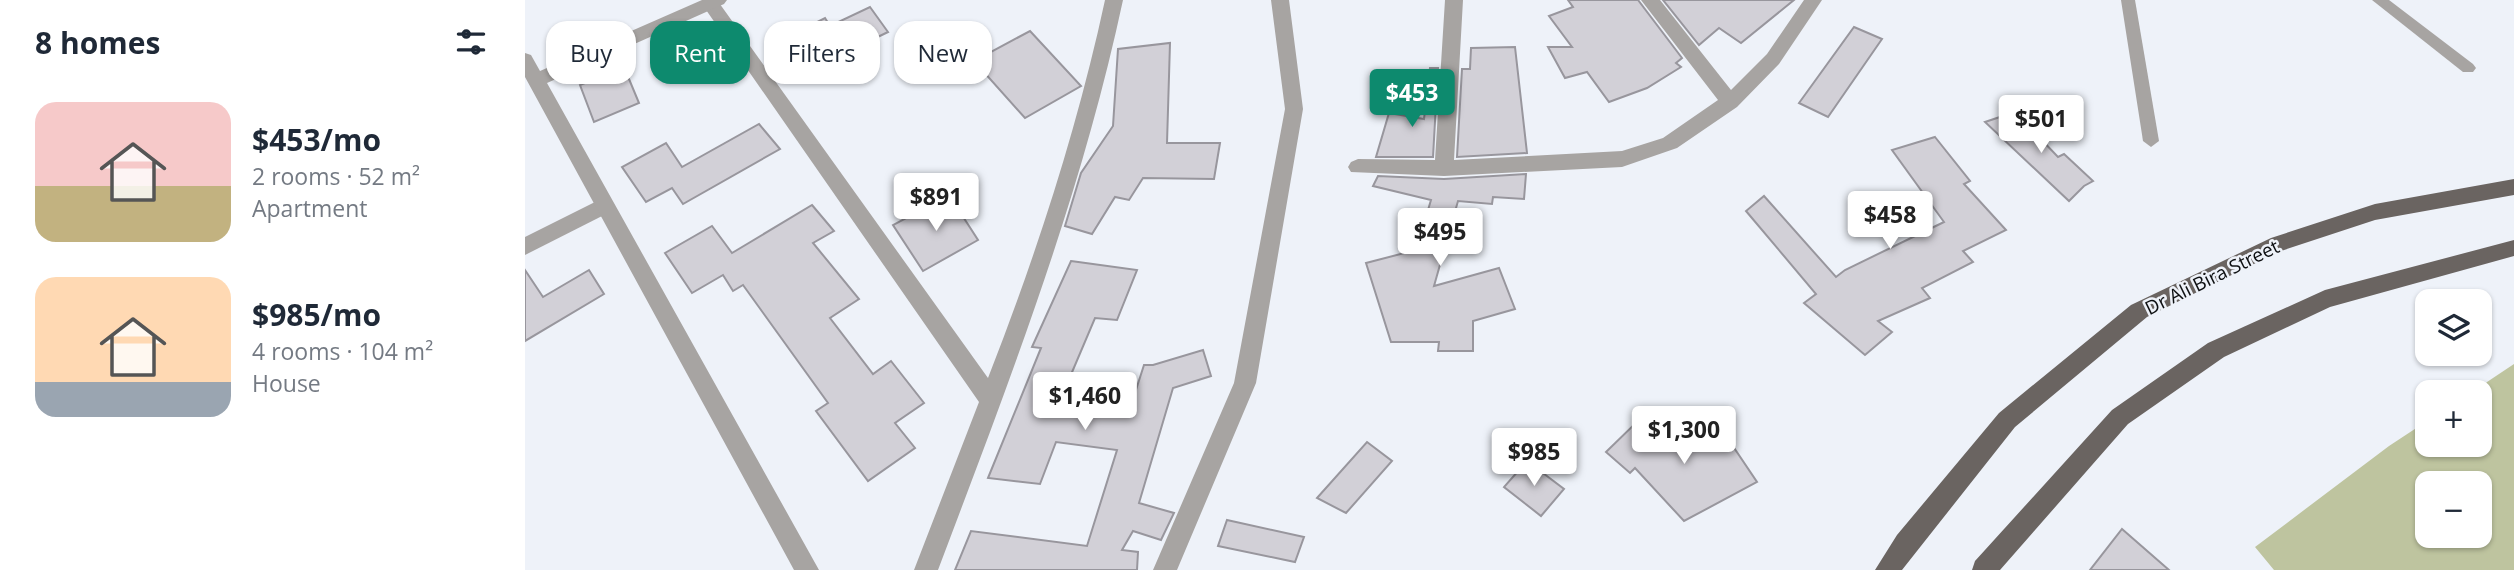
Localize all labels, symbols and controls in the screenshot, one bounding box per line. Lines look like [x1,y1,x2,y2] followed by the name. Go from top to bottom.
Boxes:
[546,21,636,84] chip: Buy
[650,21,750,84] chip: Rent
[764,21,880,84] chip: Filters
[894,21,992,84] chip: New
[35,22,160,63] text: 8 homes
[452,23,490,61] icon: filters
[1371,69,1453,129] pin: $453
[1386,76,1438,108] text: $453
[2000,96,2082,155] pin: $501
[2015,102,2067,134] text: $501
[252,119,381,160] text: $453/mo
[91,130,175,214] icon: home
[252,160,420,192] text: 2 rooms · 52 m²
[895,174,977,233] pin: $891
[910,180,962,212] text: $891
[1849,191,1931,251] pin: $458
[252,192,368,224] text: Apartment
[1864,198,1916,230] text: $458
[1399,208,1481,268] pin: $495
[1414,215,1466,247] text: $495
[2140,233,2284,321] street label: Dr Ali Bira Street
[2415,289,2492,548] map controls
[2415,289,2492,366] button: layers
[252,294,381,335] text: $985/mo
[91,305,175,389] icon: home
[252,335,433,367] text: 4 rooms · 104 m²
[252,367,321,399] text: House
[1028,372,1142,432] pin: $1,460
[1049,379,1121,411] text: $1,460
[2415,380,2492,457] button: +
[1627,406,1741,466] pin: $1,300
[1648,413,1720,445] text: $1,300
[1493,428,1575,488] pin: $985
[1508,435,1560,467] text: $985
[2415,471,2492,548] button: −

